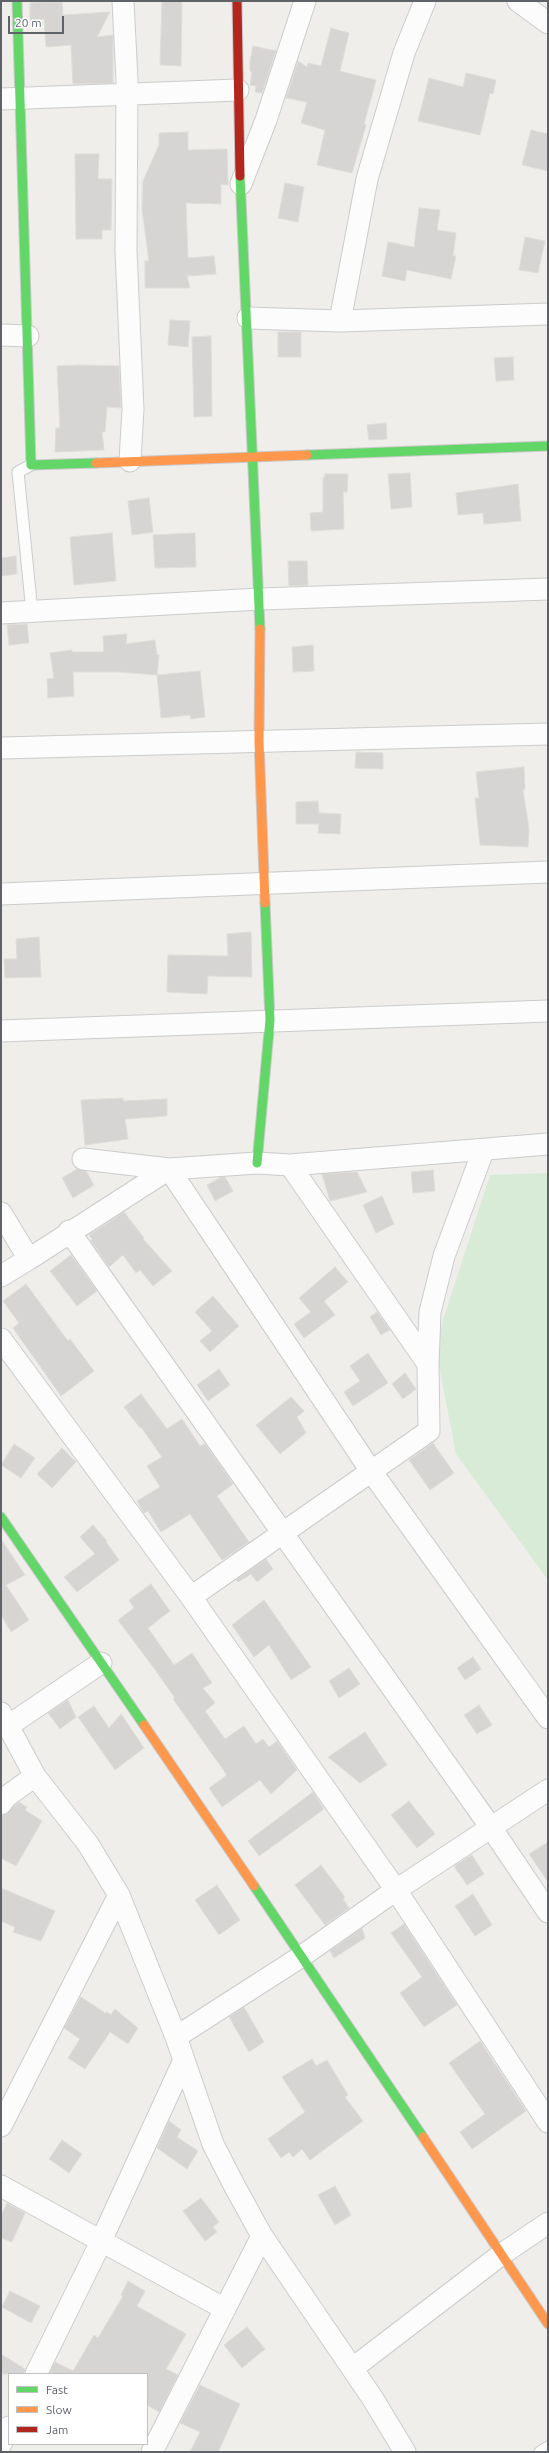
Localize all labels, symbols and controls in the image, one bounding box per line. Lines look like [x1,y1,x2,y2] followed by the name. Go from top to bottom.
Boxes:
[10,8,66,34] scale bar
[15,16,42,29] text: 20 m
[8,2373,148,2445] legend
[46,2383,68,2396] text: Fast
[46,2403,72,2416] text: Slow
[46,2423,68,2436] text: Jam

